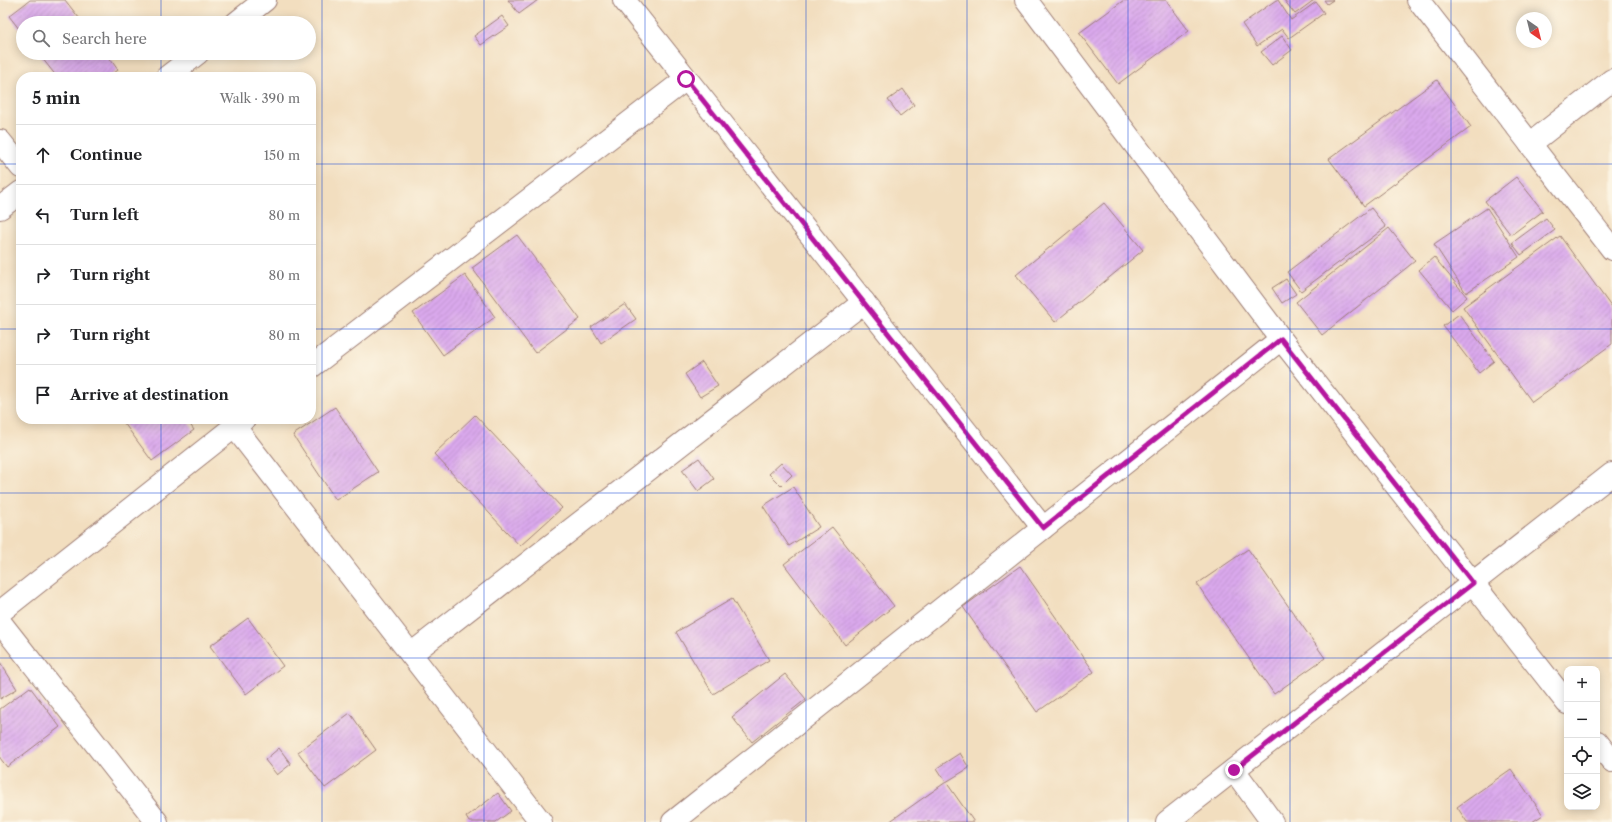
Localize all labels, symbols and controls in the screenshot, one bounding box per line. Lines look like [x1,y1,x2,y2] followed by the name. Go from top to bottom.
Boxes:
[1516,12,1552,48] north arrow
[16,16,316,60] search box
[30,27,52,49] icon: search
[62,29,147,48] text: Search here
[677,70,695,88] route start
[32,88,80,108] text: 5 min
[220,90,300,106] text: Walk · 390 m
[32,144,54,166] icon: ahead
[70,145,142,164] text: Continue
[264,147,300,163] text: 150 m
[32,204,54,226] icon: left
[70,205,139,224] text: Turn left
[268,207,300,223] text: 80 m
[32,264,54,286] icon: right
[70,265,150,284] text: Turn right
[268,267,300,283] text: 80 m
[32,324,54,346] icon: right
[70,325,150,344] text: Turn right
[268,327,300,343] text: 80 m
[32,384,54,406] icon: arrive
[70,385,229,404] text: Arrive at destination
[1564,666,1600,810] map controls
[1564,666,1600,702] button: +
[1564,702,1600,738] button: −
[1564,738,1600,774] button: locate
[1225,761,1243,779] route end
[1564,774,1600,810] button: layers

